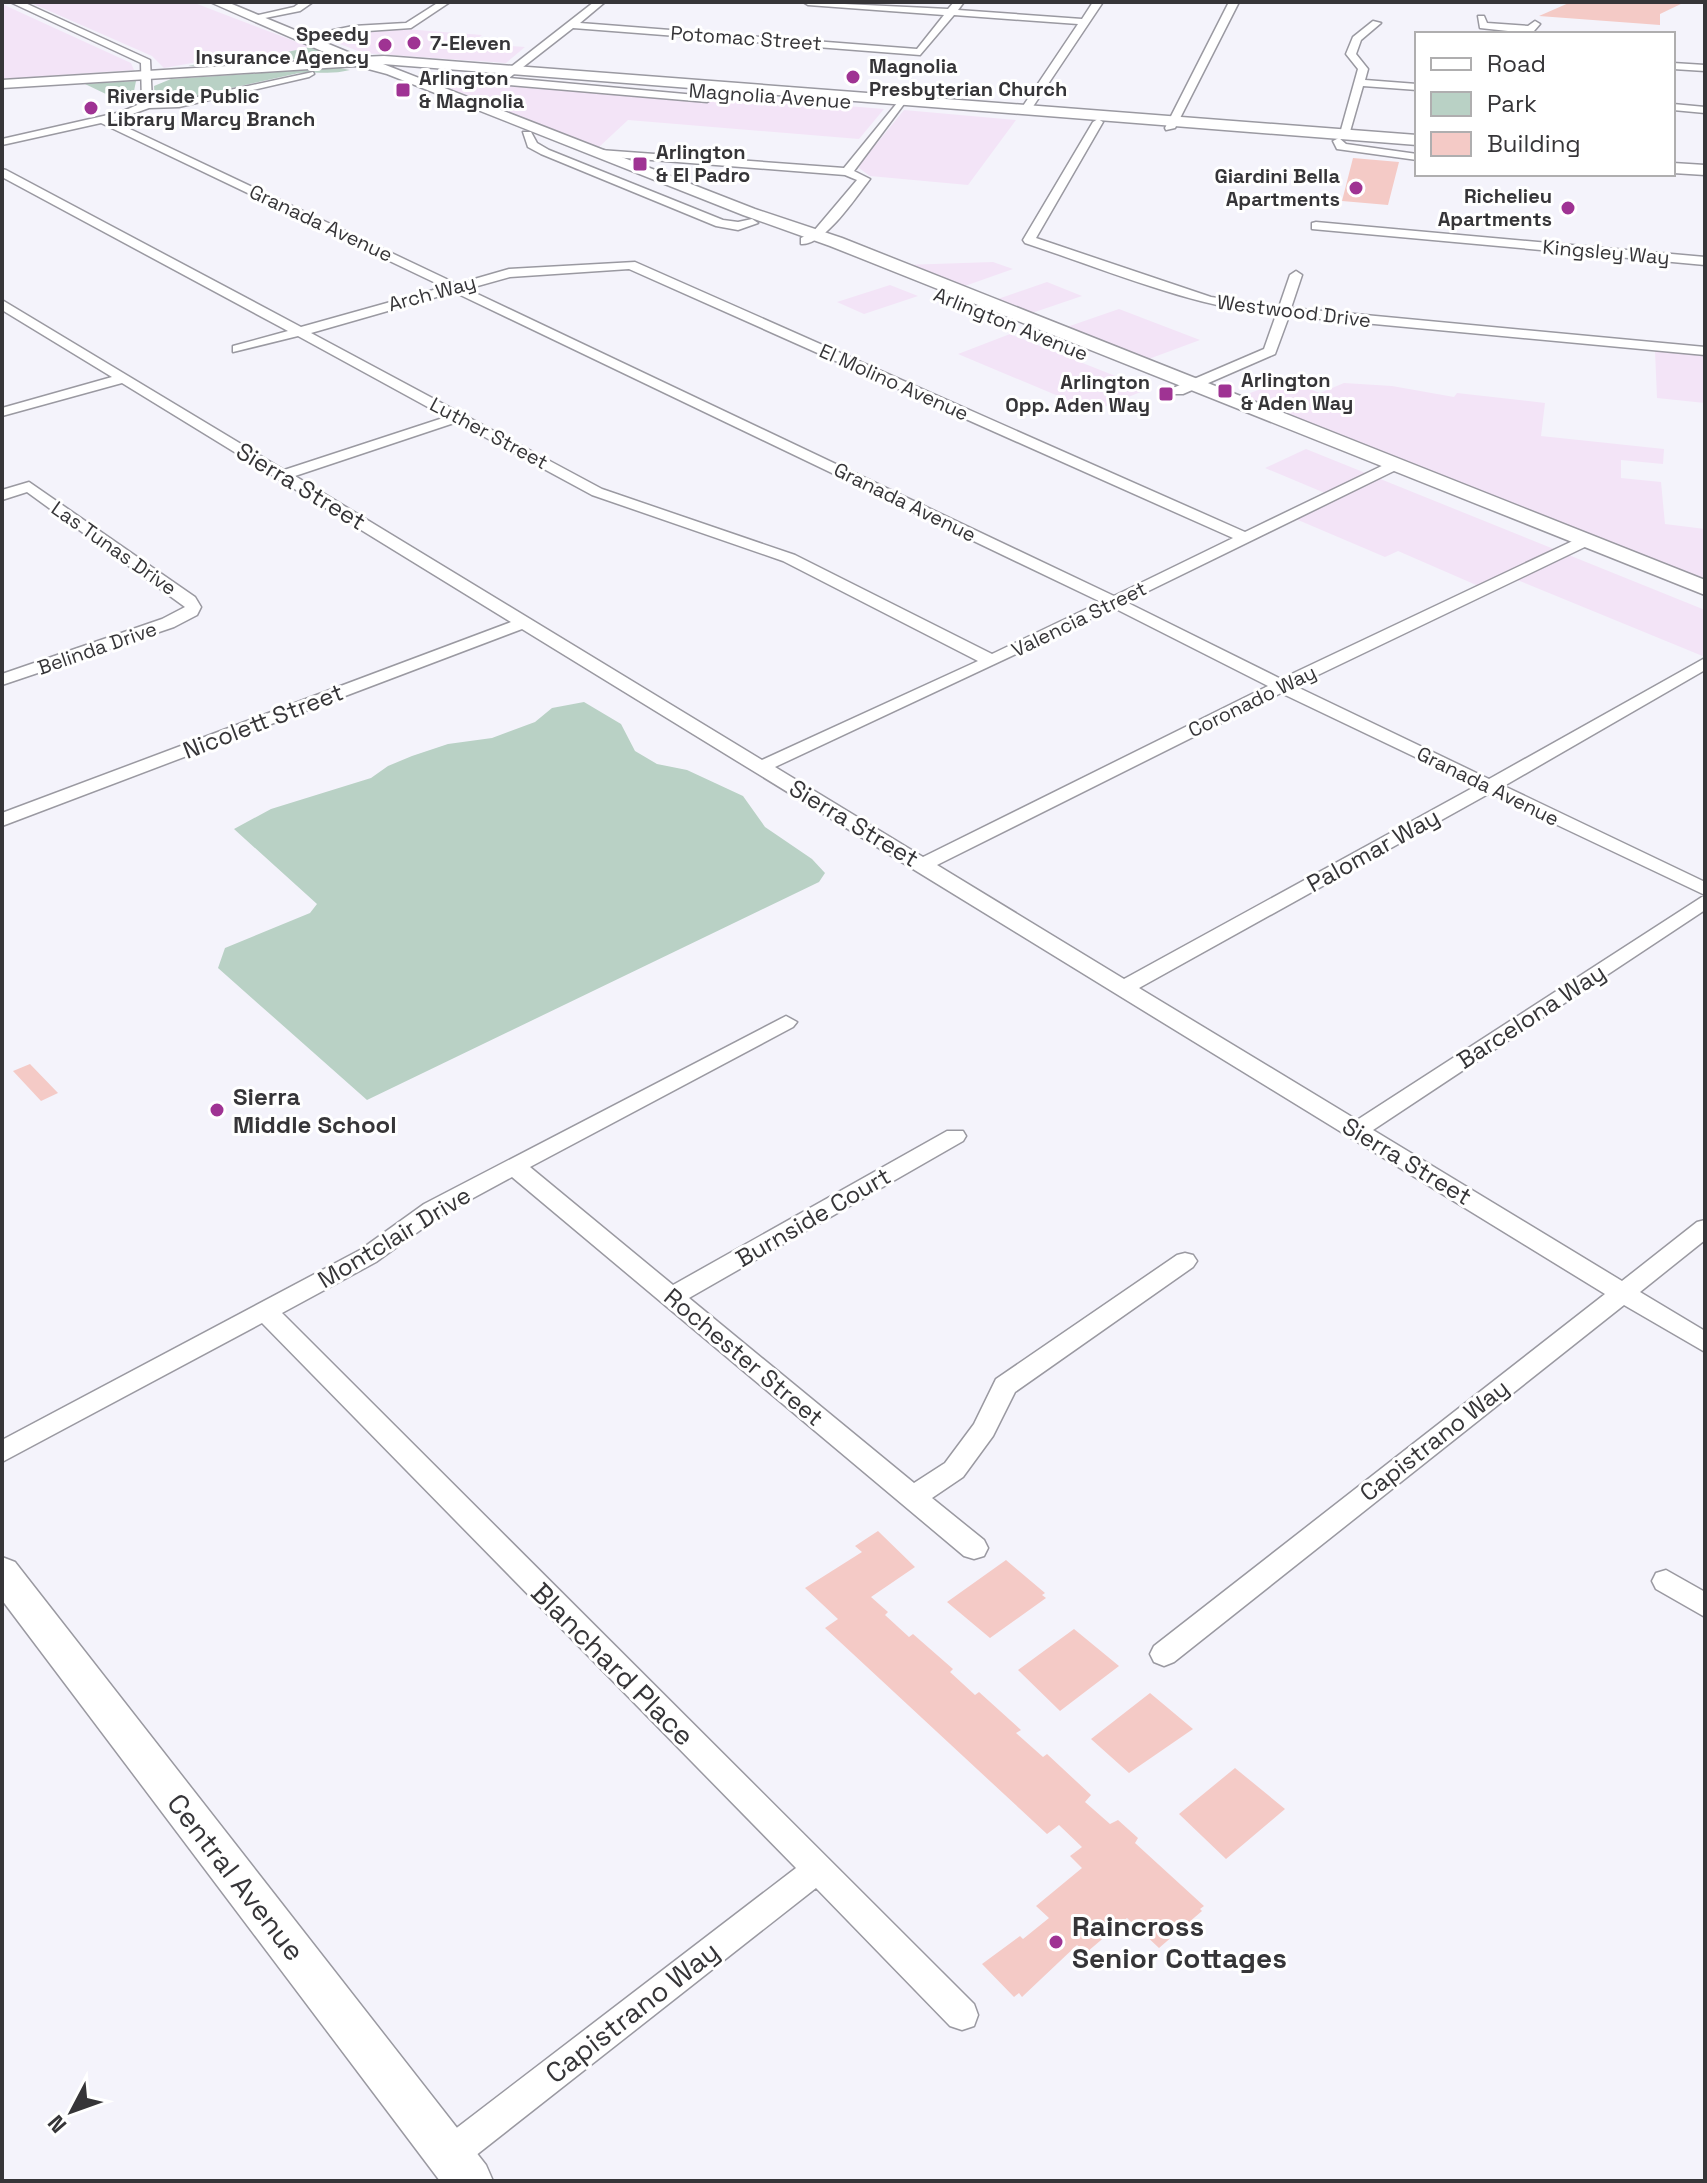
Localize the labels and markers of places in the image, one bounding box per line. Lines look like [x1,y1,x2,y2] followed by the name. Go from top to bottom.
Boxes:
[196,21,369,70] place label: Speedy Insurance Agency
[430,30,511,56] place label: 7-Eleven
[405,34,423,52] marker: 7-Eleven
[376,36,394,54] marker: Speedy Insurance Agency
[869,53,1067,102] place label: Magnolia Presbyterian Church
[419,65,525,114] place label: Arlington & Magnolia
[844,68,862,86] marker: Magnolia Presbyterian Church
[394,81,412,99] marker: Arlington & Magnolia
[107,83,315,132] place label: Riverside Public Library Marcy Branch
[82,99,100,117] marker: Riverside Public Library Marcy Branch
[656,139,750,188] place label: Arlington & El Padro
[631,155,649,173] marker: Arlington & El Padro
[1215,163,1340,212] place label: Giardini Bella Apartments
[1347,179,1365,197] marker: Giardini Bella Apartments
[1438,183,1552,232] place label: Richelieu Apartments
[1559,199,1577,217] marker: Richelieu Apartments
[1241,367,1353,416] place label: Arlington & Aden Way
[1005,369,1150,418] place label: Arlington Opp. Aden Way
[1216,382,1234,400] marker: Arlington & Aden Way
[1157,385,1175,403] marker: Arlington Opp. Aden Way
[233,1081,397,1140] place label: Sierra Middle School
[208,1101,226,1119] marker: Sierra Middle School
[1072,1908,1287,1976] place label: Raincross Senior Cottages
[1047,1933,1065,1951] marker: Raincross Senior Cottages

